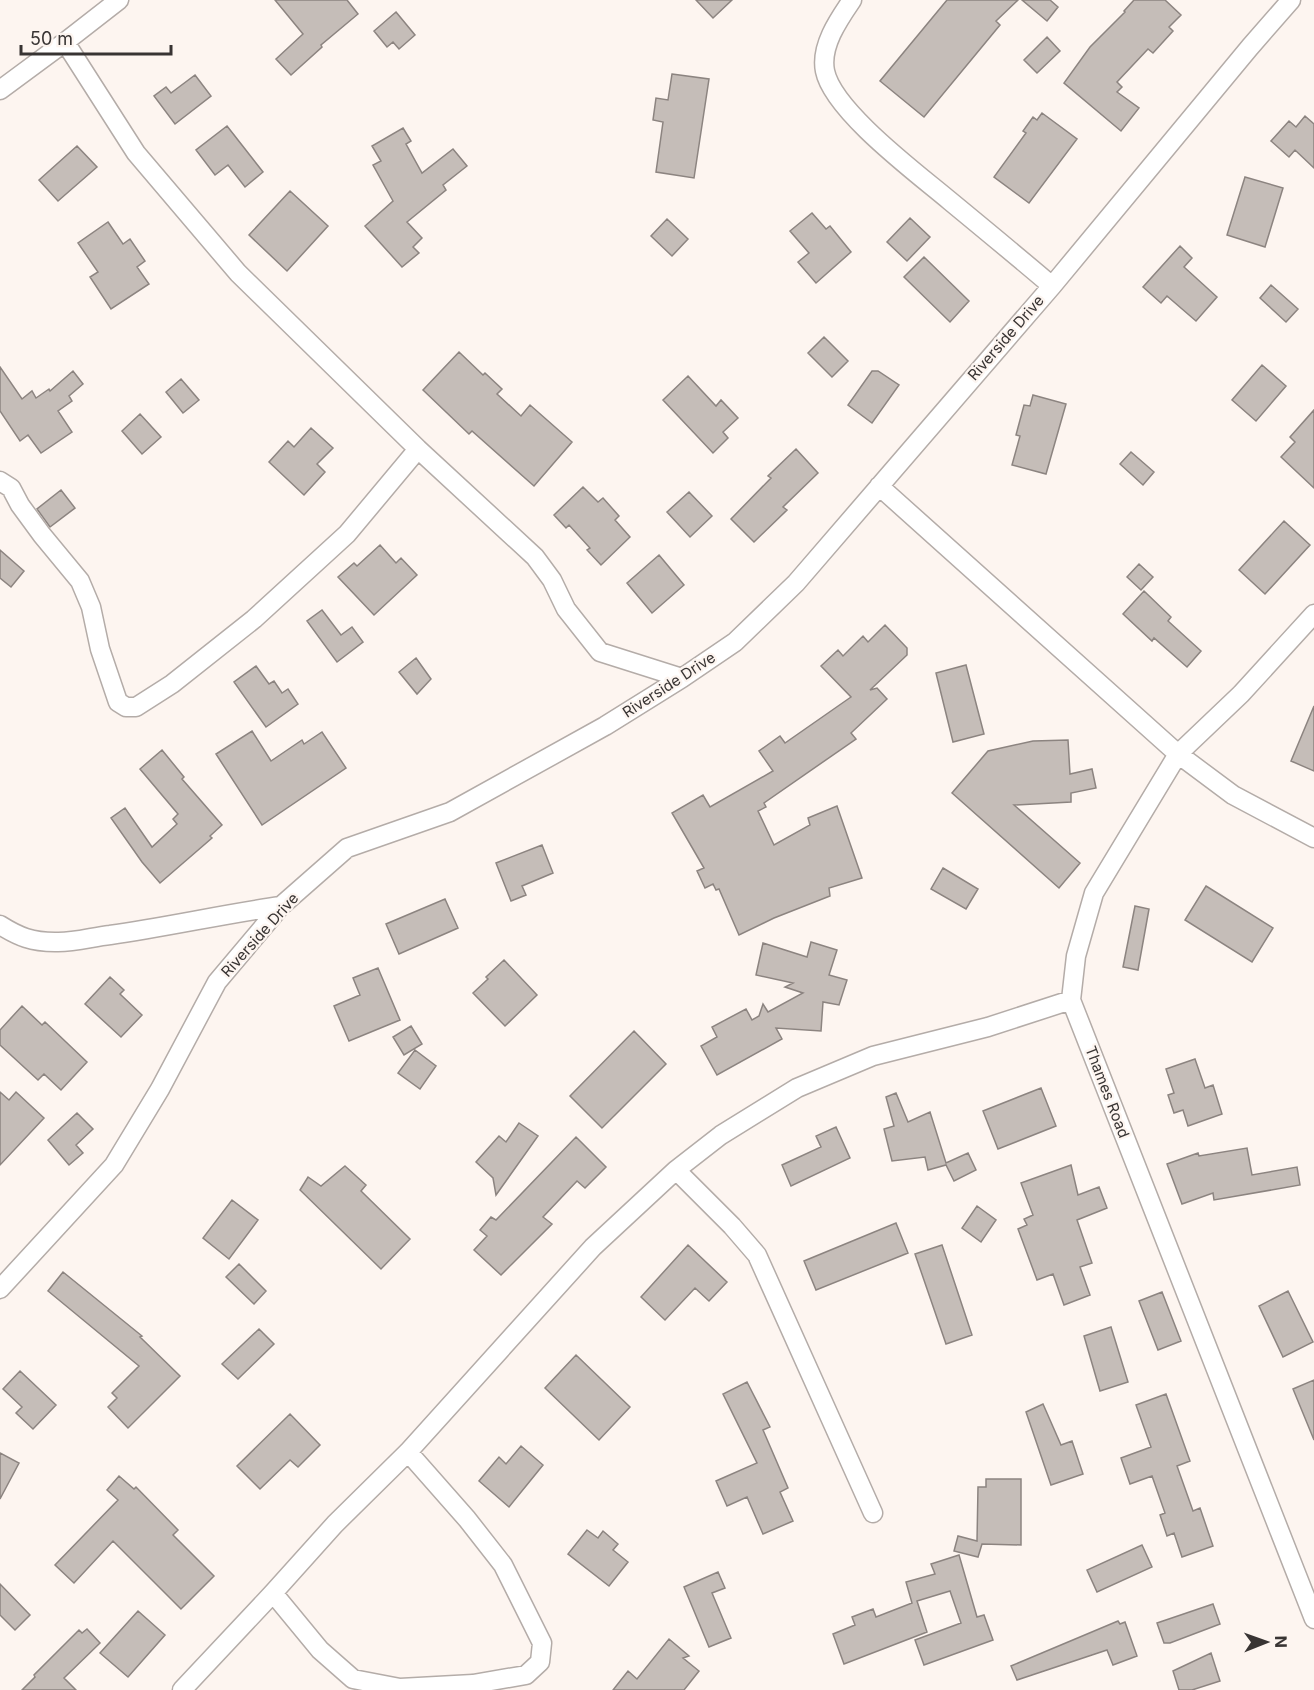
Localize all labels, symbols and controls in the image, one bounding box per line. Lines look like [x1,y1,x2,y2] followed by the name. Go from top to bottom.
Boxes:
[21,18,171,56] scale bar
[30,28,73,49] text: 50 m
[963,291,1048,384] street label: Riverside Drive
[619,648,719,722] street label: Riverside Drive
[217,889,302,981] street label: Riverside Drive
[1081,1043,1134,1141] street label: Thames Road
[1236,1612,1296,1672] north arrow
[1271,1635,1291,1648] text: N

